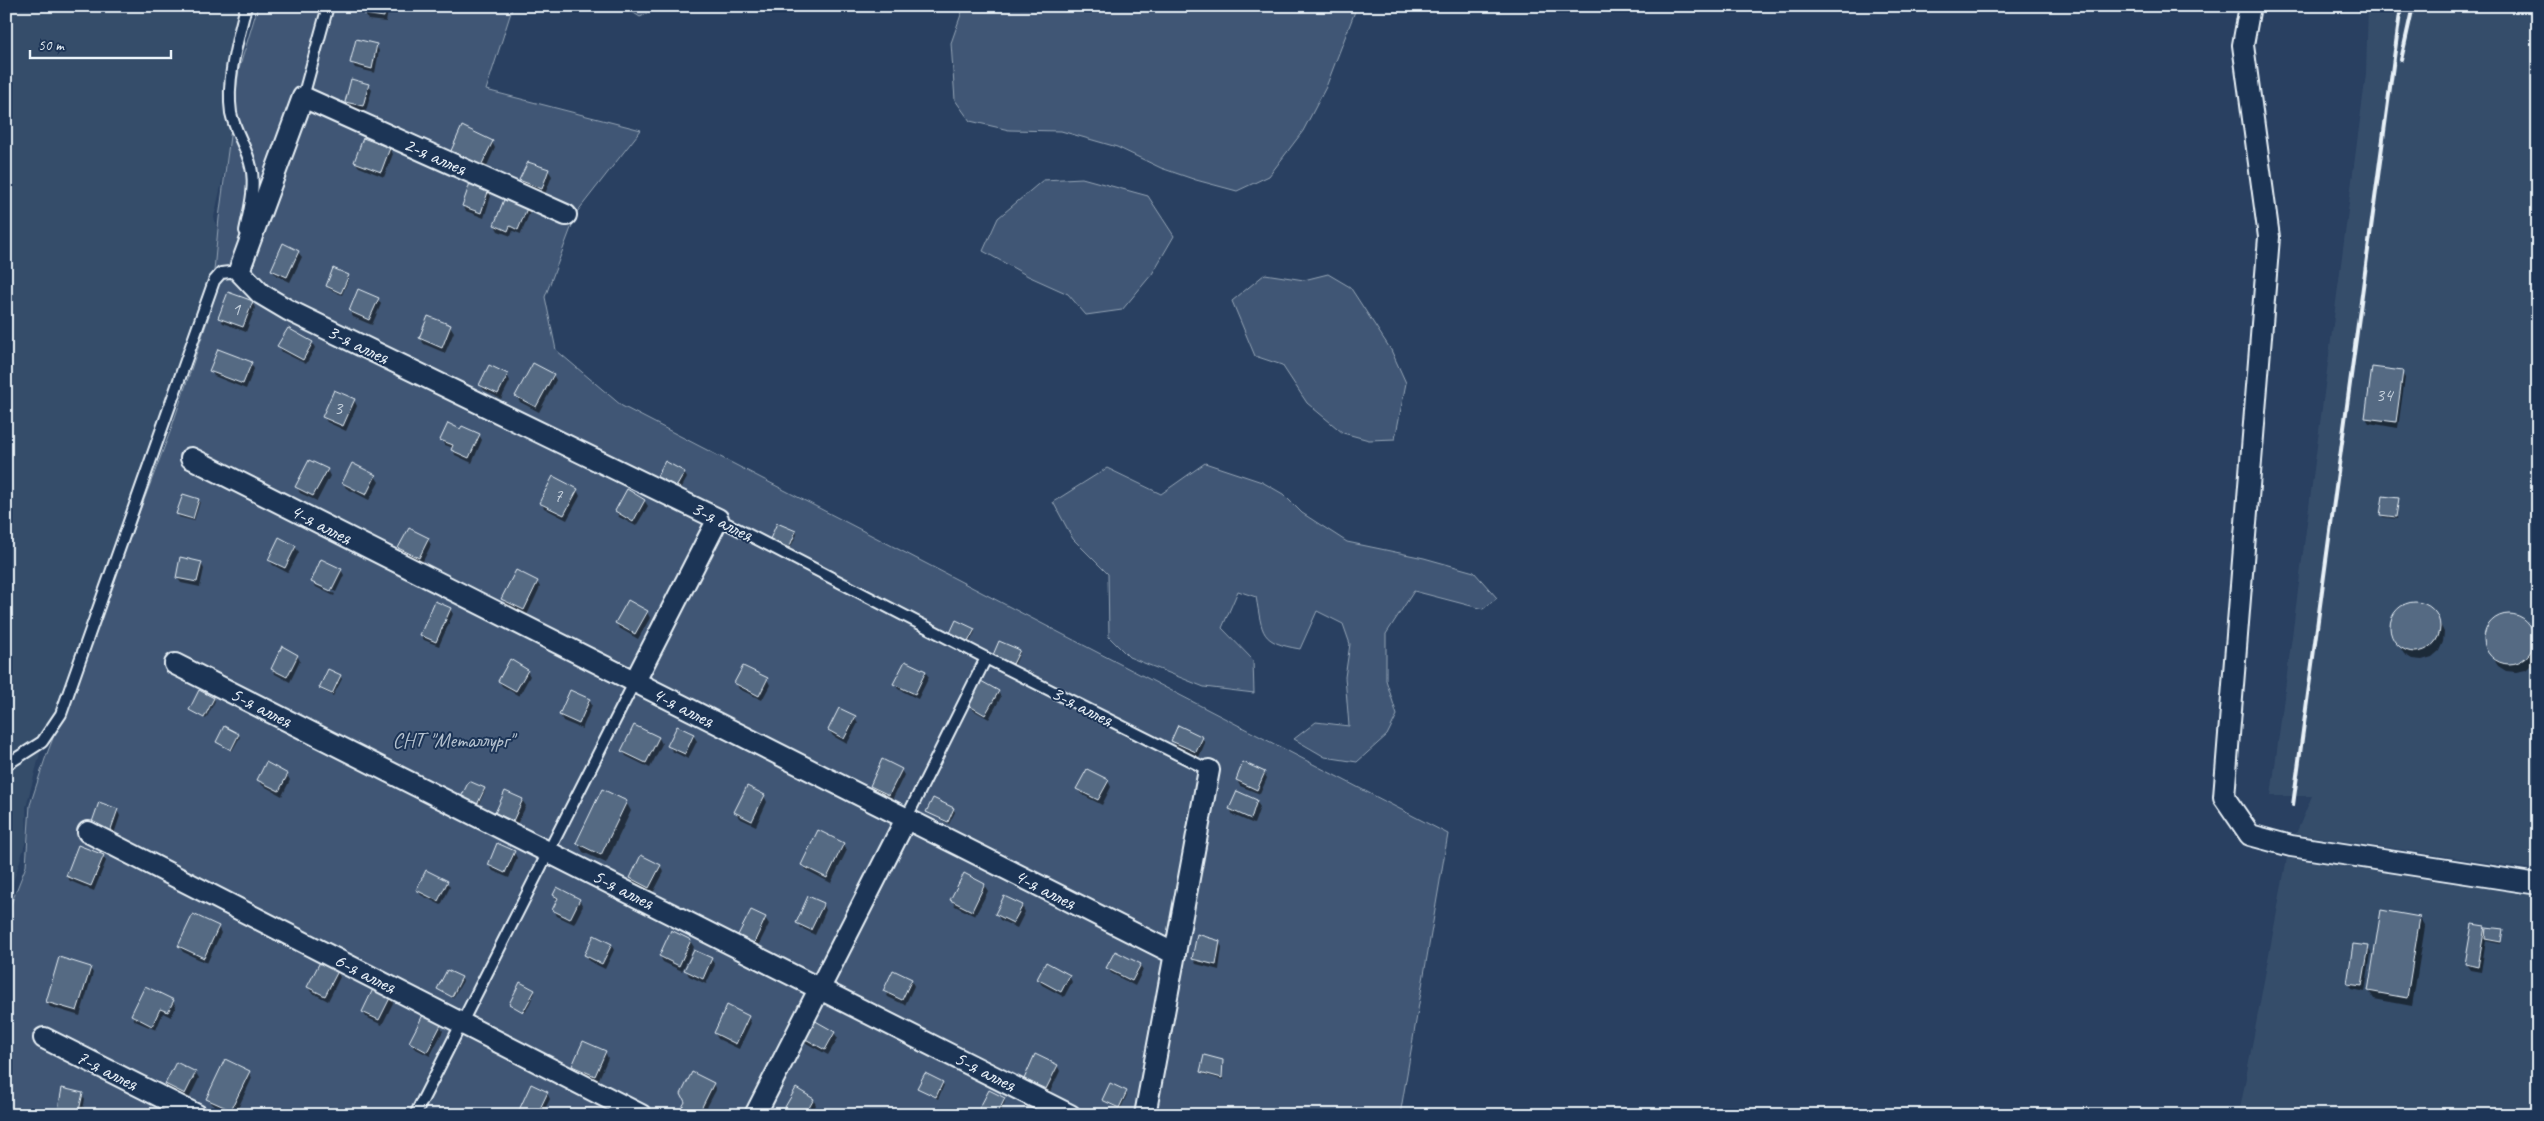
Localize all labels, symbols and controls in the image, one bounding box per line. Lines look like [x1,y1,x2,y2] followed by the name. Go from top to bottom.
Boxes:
[30,28,171,60] scale bar
[38,36,65,55] text: 50 m
[400,131,471,182] street label: 2-я аллея
[232,297,242,321] house number: 1
[323,318,394,371] street label: 3-я аллея
[2375,383,2395,407] house number: 34
[334,396,344,420] house number: 3
[554,484,564,508] house number: 7
[687,495,758,548] street label: 3-я аллея
[286,498,357,551] street label: 4-я аллея
[1047,680,1118,733] street label: 3-я аллея
[226,681,297,734] street label: 5-я аллея
[648,681,719,734] street label: 4-я аллея
[392,727,518,753] park label: СНТ "Металлург"
[588,863,659,916] street label: 5-я аллея
[1010,863,1081,916] street label: 4-я аллея
[330,947,401,1000] street label: 6-я аллея
[72,1044,143,1097] street label: 7-я аллея
[950,1045,1021,1098] street label: 5-я аллея

